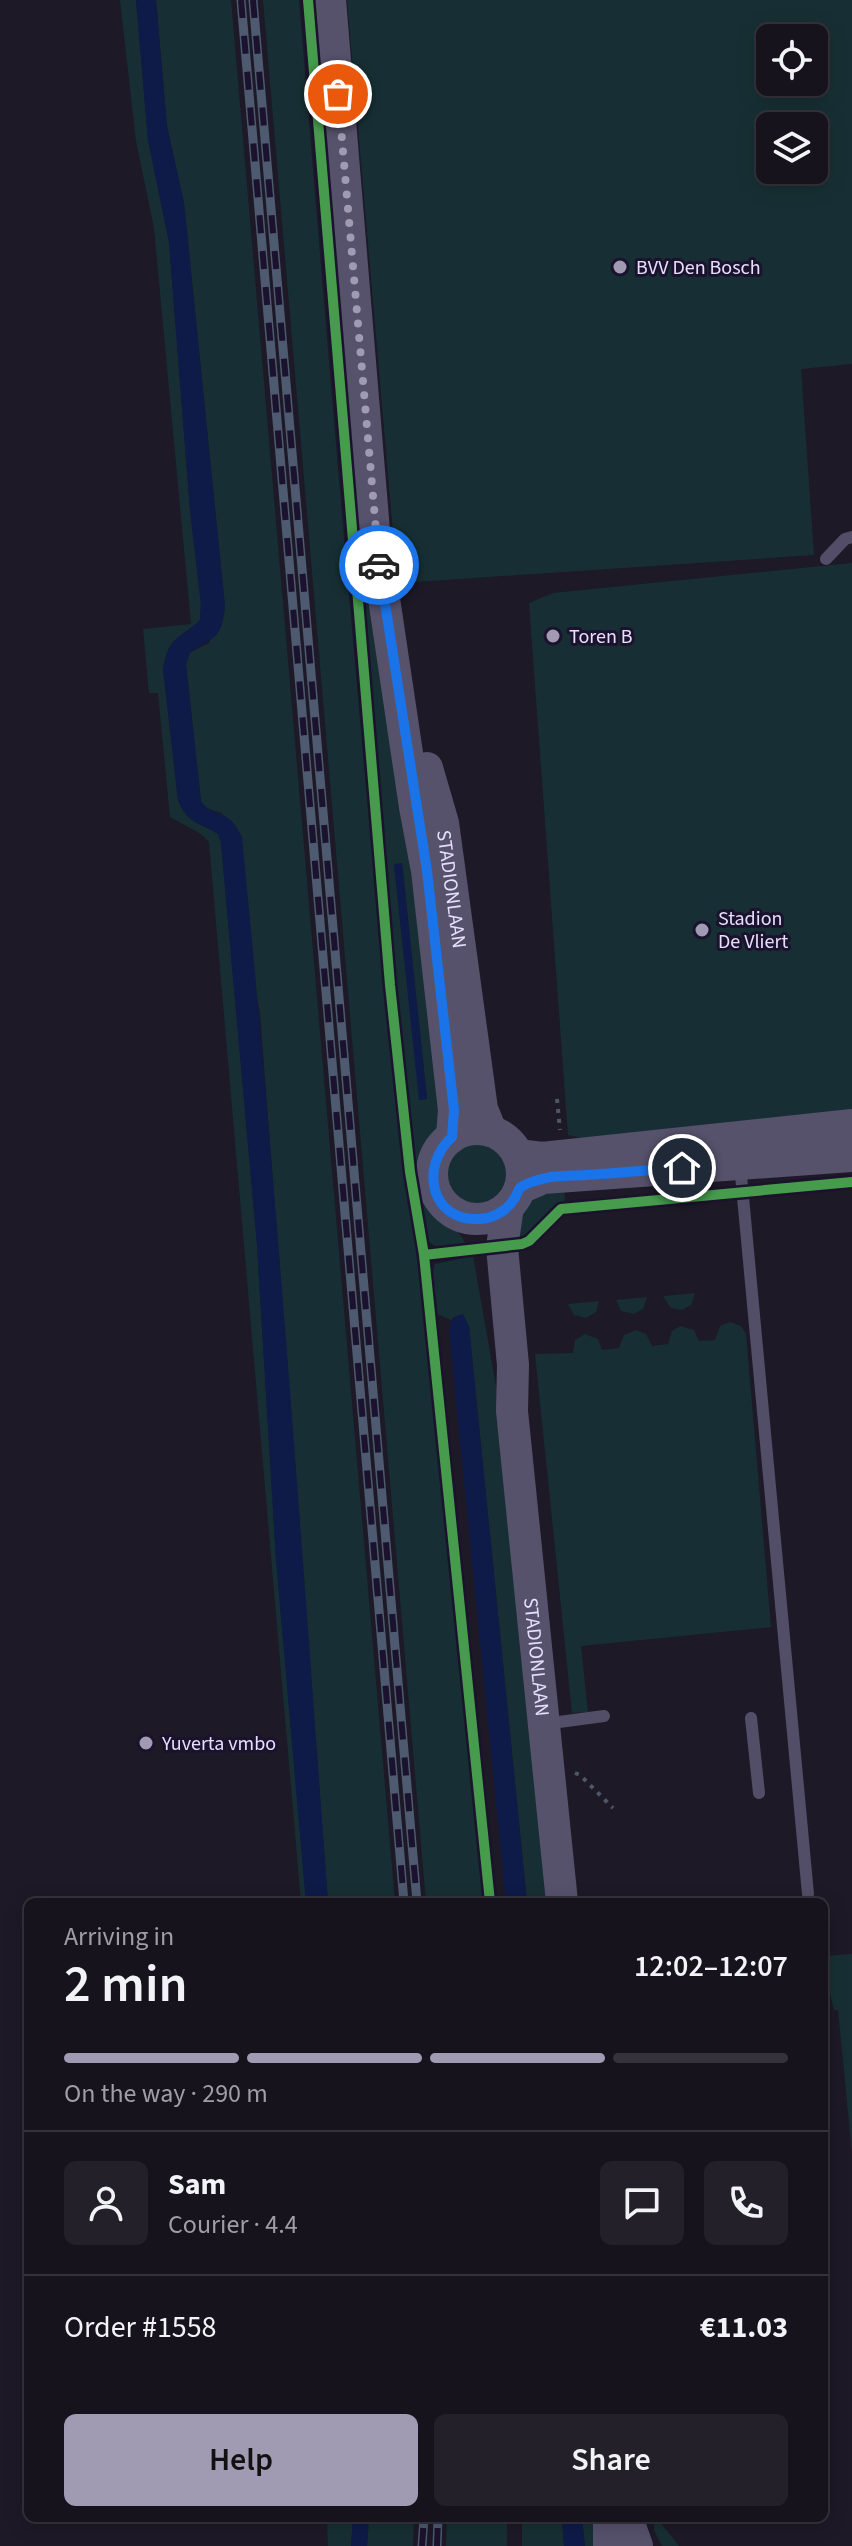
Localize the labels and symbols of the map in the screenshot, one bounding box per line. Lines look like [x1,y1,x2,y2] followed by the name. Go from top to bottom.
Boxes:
[304,60,372,128] pin
[636,254,761,282] place label: BVV Den Bosch
[611,258,629,276] marker: BVV Den Bosch
[339,525,419,605] courier
[569,623,633,651] place label: Toren B
[544,627,562,645] marker: Toren B
[429,828,473,950] street label: STADIONLAAN
[718,905,788,956] place label: Stadion De Vliert
[693,921,711,939] marker: Stadion De Vliert
[648,1134,716,1202] pin
[516,1596,556,1718] street label: STADIONLAAN
[161,1730,276,1758] place label: Yuverta vmbo
[137,1734,155,1752] marker: Yuverta vmbo

